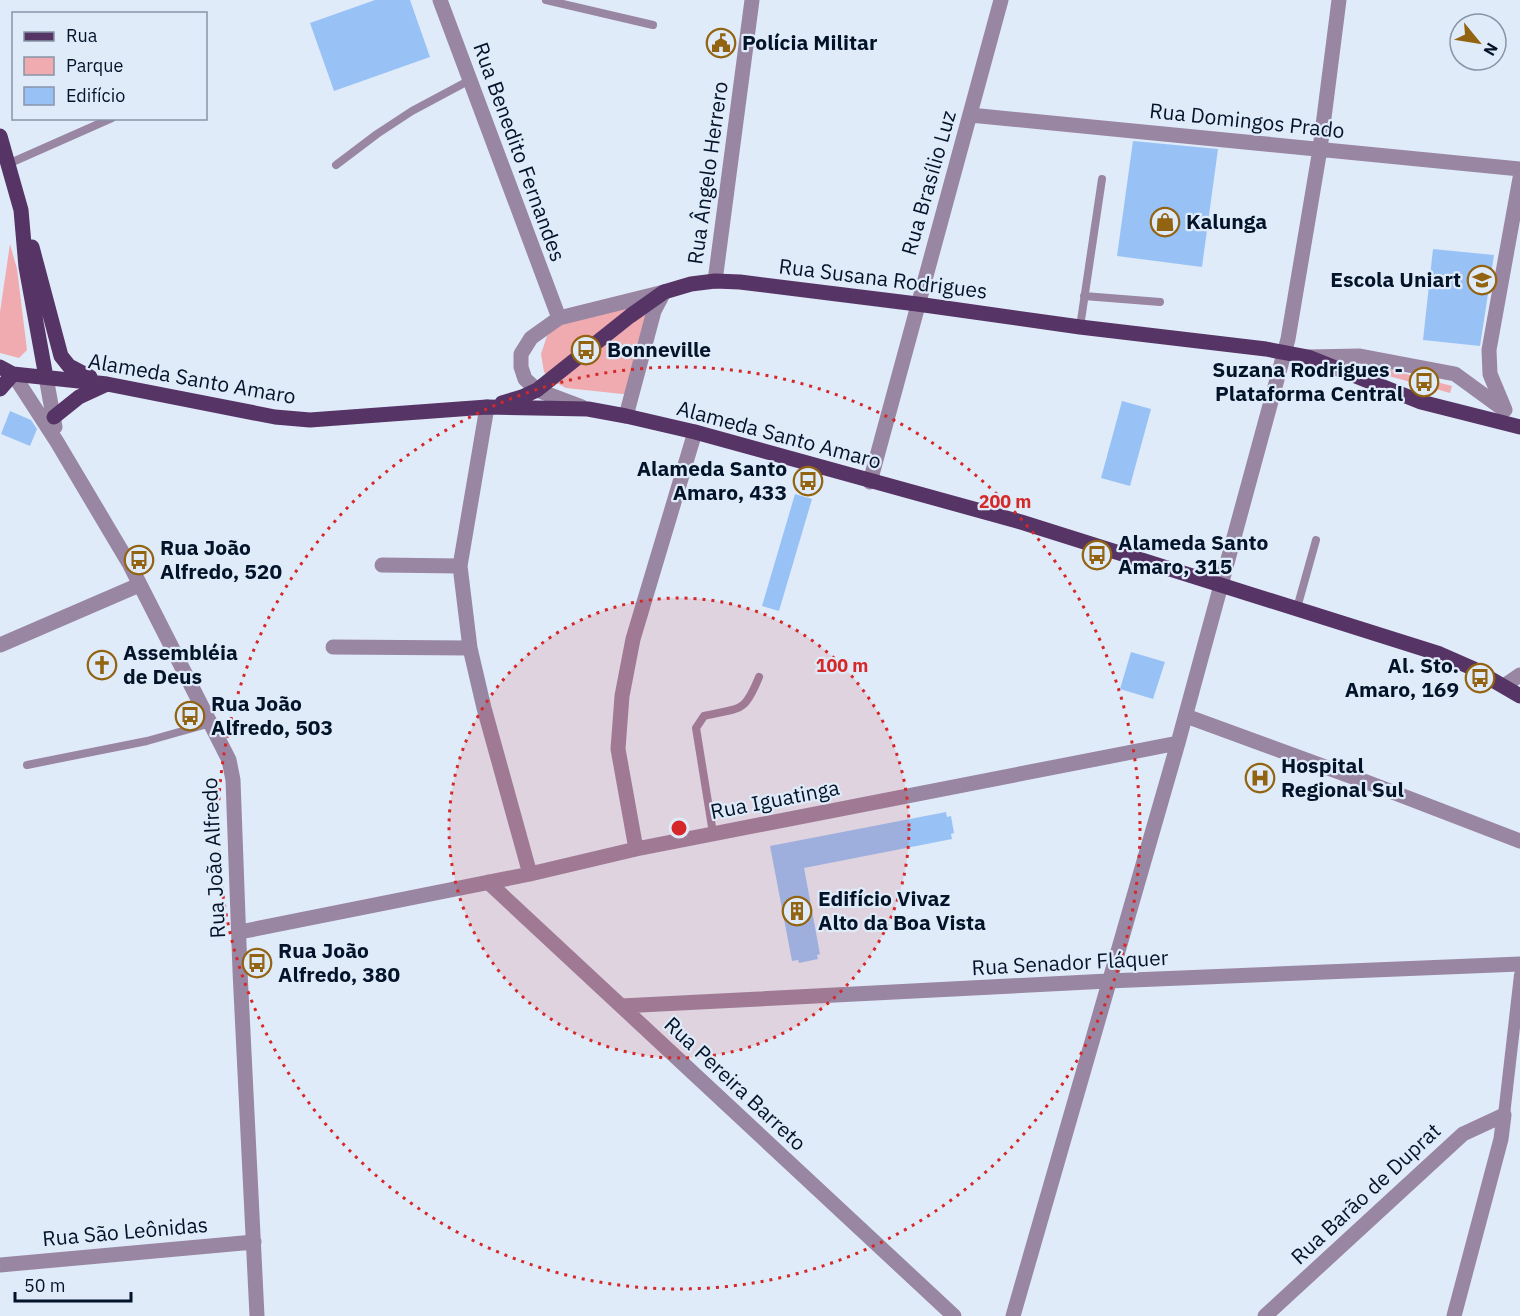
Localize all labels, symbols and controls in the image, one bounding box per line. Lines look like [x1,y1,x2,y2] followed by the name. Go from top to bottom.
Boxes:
[12,12,207,120] legend
[1448,12,1508,72] north arrow
[66,24,98,47] text: Rua
[705,27,737,59] public building icon: Polícia Militar
[742,28,878,56] place label: Polícia Militar
[467,38,573,265] street label: Rua Benedito Fernandes
[1479,39,1503,60] text: N
[66,54,124,77] text: Parque
[680,80,734,266] street label: Rua Ângelo Herrero
[66,84,125,107] text: Edifício
[1148,96,1346,144] street label: Rua Domingos Prado
[894,107,962,258] street label: Rua Brasílio Luz
[1149,206,1181,238] shop icon: Kalunga
[1186,207,1267,235] place label: Kalunga
[777,251,989,305] street label: Rua Susana Rodrigues
[1466,264,1498,296] school or university icon: Escola Uniart
[1330,265,1461,293] place label: Escola Uniart
[570,334,602,366] bus stop icon: Bonneville
[607,335,711,363] place label: Bonneville
[86,346,298,410] street label: Alameda Santo Amaro
[1212,355,1403,407] place label: Suzana Rodrigues - Plataforma Central
[1408,366,1440,398] bus stop icon: Suzana Rodrigues - Plataforma Central
[674,393,884,475] street label: Alameda Santo Amaro
[637,454,787,506] place label: Alameda Santo Amaro, 433
[792,465,824,497] bus stop icon: Alameda Santo Amaro, 433
[979,490,1031,513] text: 200 m
[1118,528,1268,580] place label: Alameda Santo Amaro, 315
[160,533,282,585] place label: Rua João Alfredo, 520
[1081,539,1113,571] bus stop icon: Alameda Santo Amaro, 315
[123,544,155,576] bus stop icon: Rua João Alfredo, 520
[123,638,238,690] place label: Assembléia de Deus
[86,649,118,681] church icon: Assembléia de Deus
[1345,651,1459,703] place label: Al. Sto. Amaro, 169
[816,654,868,677] text: 100 m
[1464,662,1496,694] bus stop icon: Al. Sto. Amaro, 169
[211,689,333,741] place label: Rua João Alfredo, 503
[174,700,206,732] bus stop icon: Rua João Alfredo, 503
[1281,751,1404,803] place label: Hospital Regional Sul
[1244,762,1276,794] hospital icon: Hospital Regional Sul
[708,773,842,825] street label: Rua Iguatinga
[195,777,231,939] street label: Rua João Alfredo
[669,818,689,838] centre of rings
[818,884,986,936] place label: Edifício Vivaz Alto da Boa Vista
[781,895,813,927] building icon: Edifício Vivaz Alto da Boa Vista
[278,936,400,988] place label: Rua João Alfredo, 380
[971,943,1169,981] street label: Rua Senador Fláquer
[241,947,273,979] bus stop icon: Rua João Alfredo, 380
[659,1010,813,1156] street label: Rua Pereira Barreto
[1284,1117,1446,1270] street label: Rua Barão de Duprat
[41,1210,209,1252] street label: Rua São Leônidas
[15,1265,130,1303] scale bar
[24,1274,66,1297] text: 50 m

